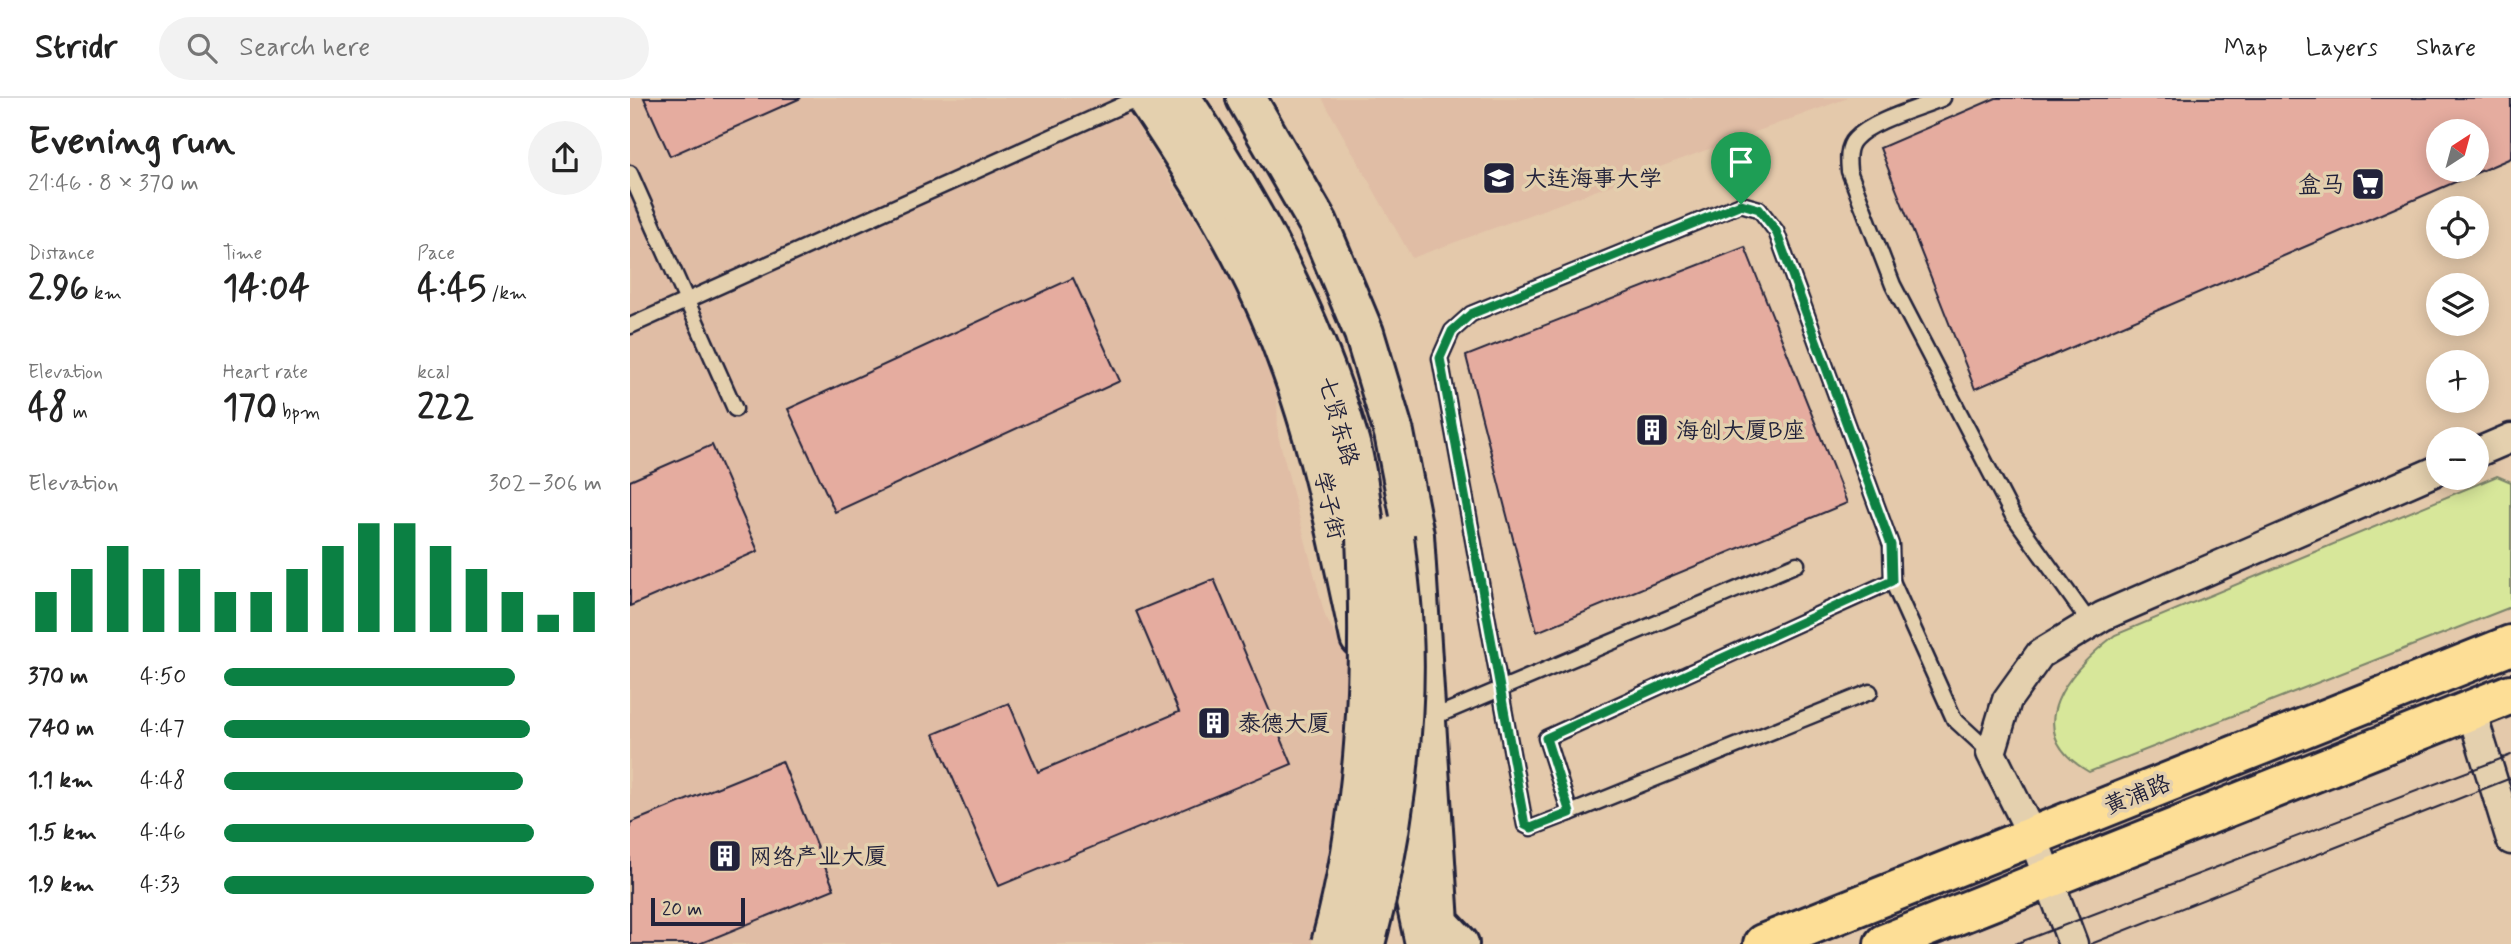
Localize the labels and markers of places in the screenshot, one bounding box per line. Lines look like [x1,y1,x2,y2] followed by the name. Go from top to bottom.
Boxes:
[1711,132,1771,204] pin
[1480,159,1518,197] school or university icon: 大连海事大学
[1524,165,1662,195] place label: 大连海事大学
[2349,165,2387,203] supermarket icon: 盒马
[2298,171,2344,201] place label: 盒马
[1633,411,1671,449] building icon: 海创大厦B座
[1676,417,1806,447] place label: 海创大厦B座
[1195,704,1233,742] building icon: 泰德大厦
[1238,710,1330,740] place label: 泰德大厦
[706,837,744,875] building icon: 网络产业大厦
[749,843,887,873] place label: 网络产业大厦

